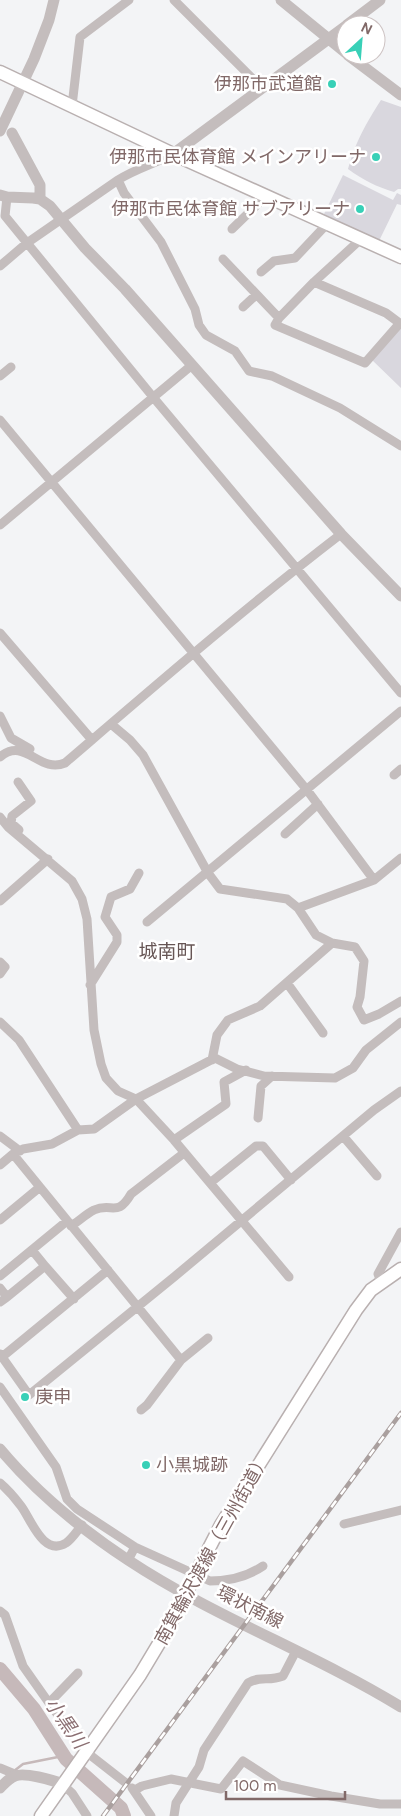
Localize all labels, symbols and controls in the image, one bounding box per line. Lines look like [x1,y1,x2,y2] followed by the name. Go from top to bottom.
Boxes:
[336,15,386,65] north arrow
[358,18,375,39] text: N
[214,72,322,96] place label: 伊那市武道館
[326,78,338,90] marker: 伊那市武道館
[109,145,366,169] place label: 伊那市民体育館 メインアリーナ
[370,151,382,163] marker: 伊那市民体育館 メインアリーナ
[111,197,350,221] place label: 伊那市民体育館 サブアリーナ
[354,203,366,215] marker: 伊那市民体育館 サブアリーナ
[138,939,196,964] district label: 城南町
[35,1385,71,1409] place label: 庚申
[19,1391,31,1403] marker: 庚申
[149,1449,275,1649] street label: 南箕輪沢渡線（三州街道）
[156,1453,228,1477] place label: 小黒城跡
[140,1459,152,1471] marker: 小黒城跡
[212,1580,288,1634] street label: 環状南線
[39,1692,94,1755] water label: 小黒川
[226,1768,345,1800] scale bar
[234,1776,277,1796] text: 100 m

